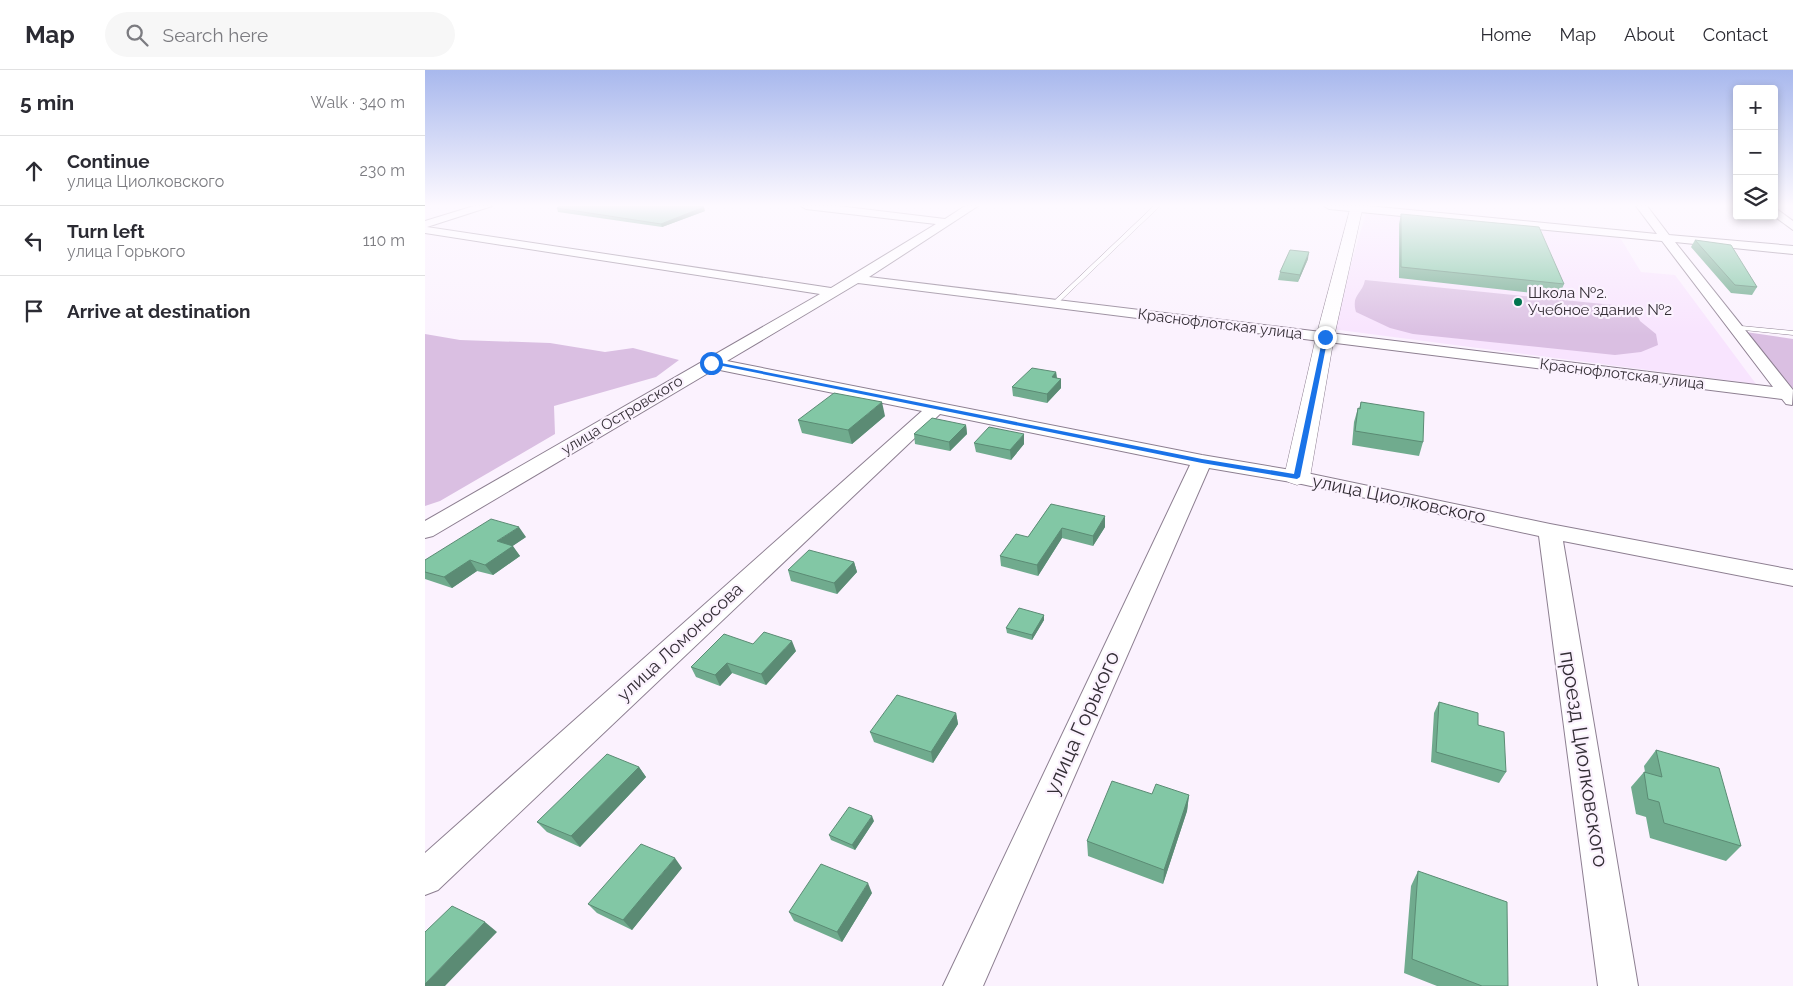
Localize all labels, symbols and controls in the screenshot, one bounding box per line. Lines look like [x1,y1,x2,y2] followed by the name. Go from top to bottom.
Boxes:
[105,12,455,57] search box
[25,20,75,49] text: Map
[123,21,151,49] icon: search
[163,24,268,46] text: Search here
[1480,24,1531,45] text: Home
[1559,24,1596,45] text: Map
[1624,24,1675,45] text: About
[1703,24,1768,45] text: Contact
[1733,85,1778,220] map controls
[1733,85,1778,130] button: +
[20,90,74,115] text: 5 min
[311,93,405,112] text: Walk · 340 m
[1733,130,1778,175] button: −
[67,150,150,172] text: Continue
[20,157,48,185] icon: ahead
[360,161,405,180] text: 230 m
[67,172,224,191] text: улица Циолковского
[1733,175,1778,220] button: layers
[67,220,144,242] text: Turn left
[20,227,48,255] icon: left
[363,231,405,250] text: 110 m
[67,242,185,261] text: улица Горького
[1528,284,1672,319] place label: Школа №2. Учебное здание №2
[1512,296,1524,308] marker: Школа №2. Учебное здание №2
[20,297,48,325] icon: arrive
[67,300,251,322] text: Arrive at destination
[1137,305,1303,343] street label: Краснофлотская улица
[1314,326,1337,349] route end
[700,352,723,375] route start
[1539,355,1705,393] street label: Краснофлотская улица
[558,372,686,458] street label: улица Островского
[1310,470,1488,527] street label: улица Циолковского
[613,578,747,705] street label: улица Ломоносова
[1039,647,1125,799] street label: улица Горького
[1555,649,1614,869] street label: проезд Циолковского

